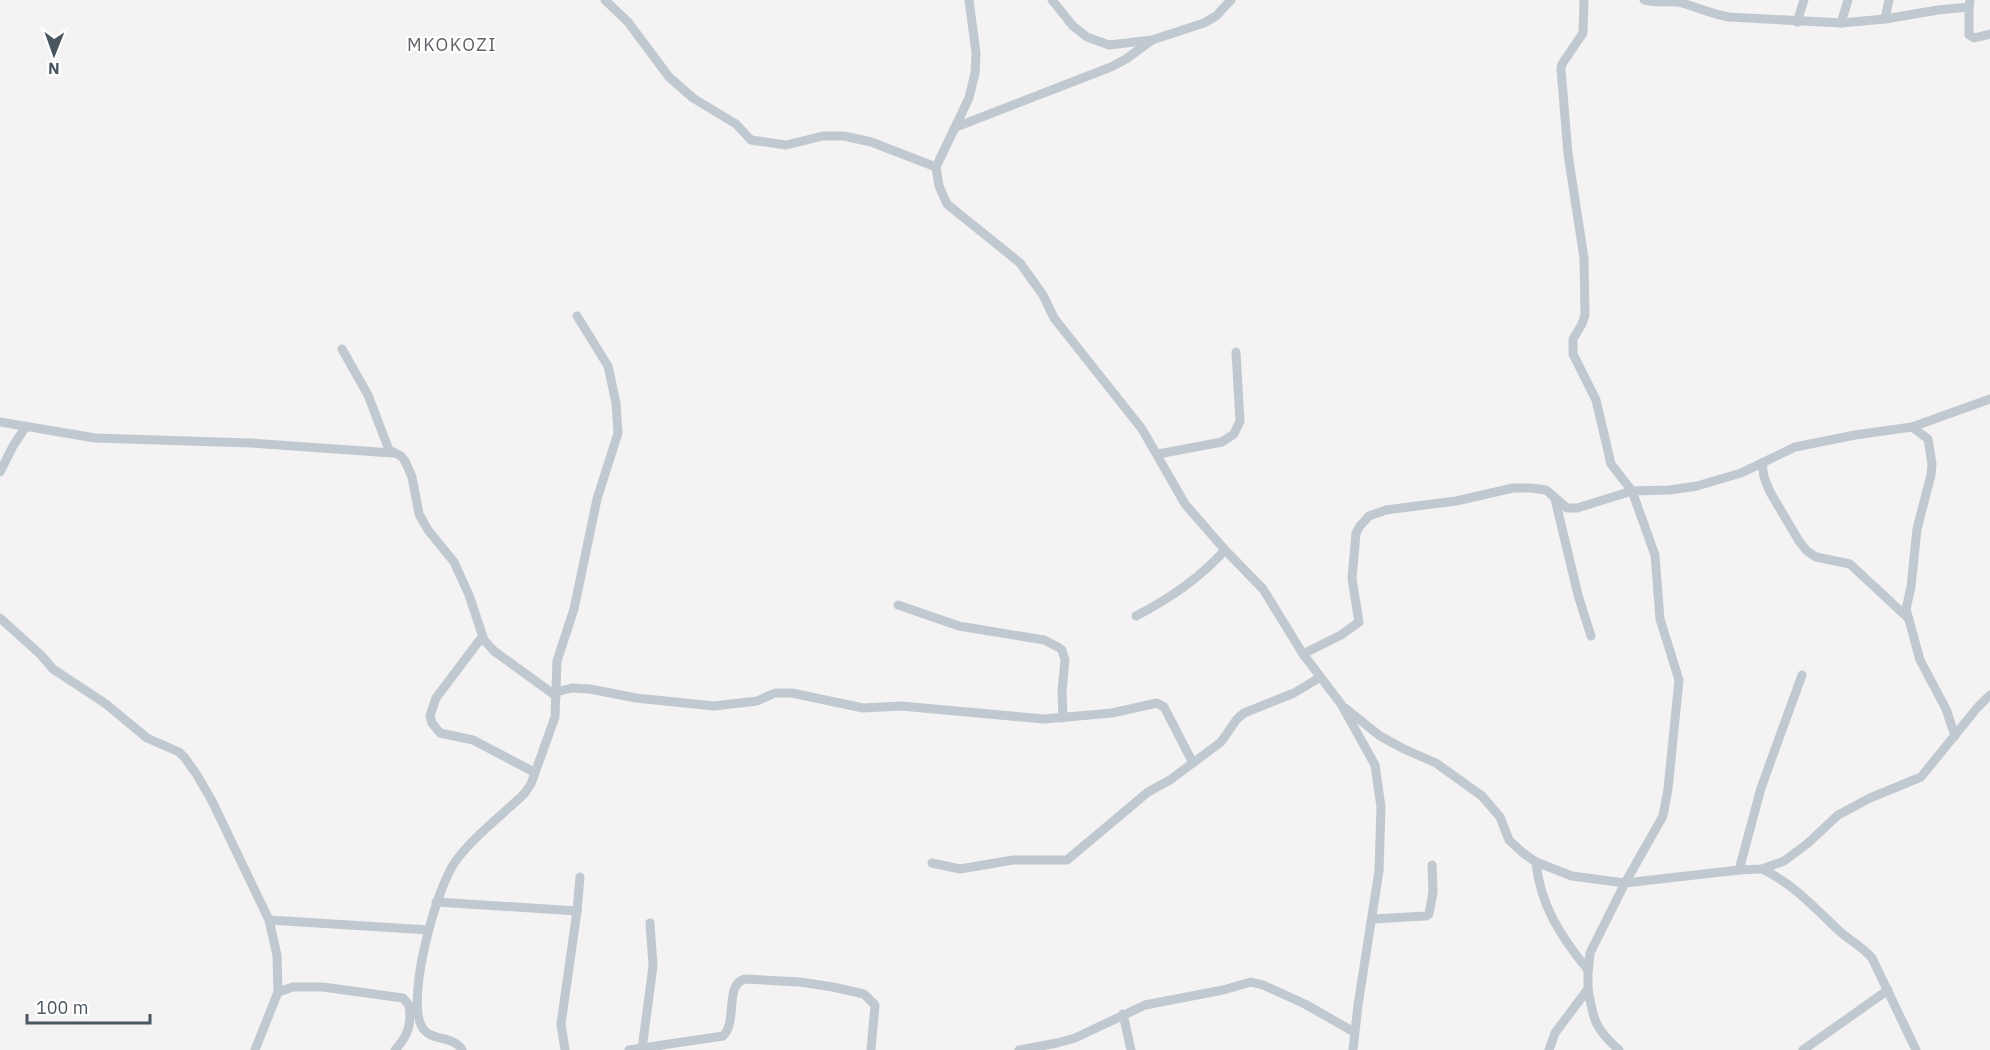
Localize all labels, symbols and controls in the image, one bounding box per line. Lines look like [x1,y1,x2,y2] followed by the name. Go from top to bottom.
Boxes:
[24,24,84,84] north arrow
[407,33,497,56] district label: MKOKOZI
[48,59,60,79] text: N
[27,987,150,1025] scale bar
[36,996,88,1019] text: 100 m

